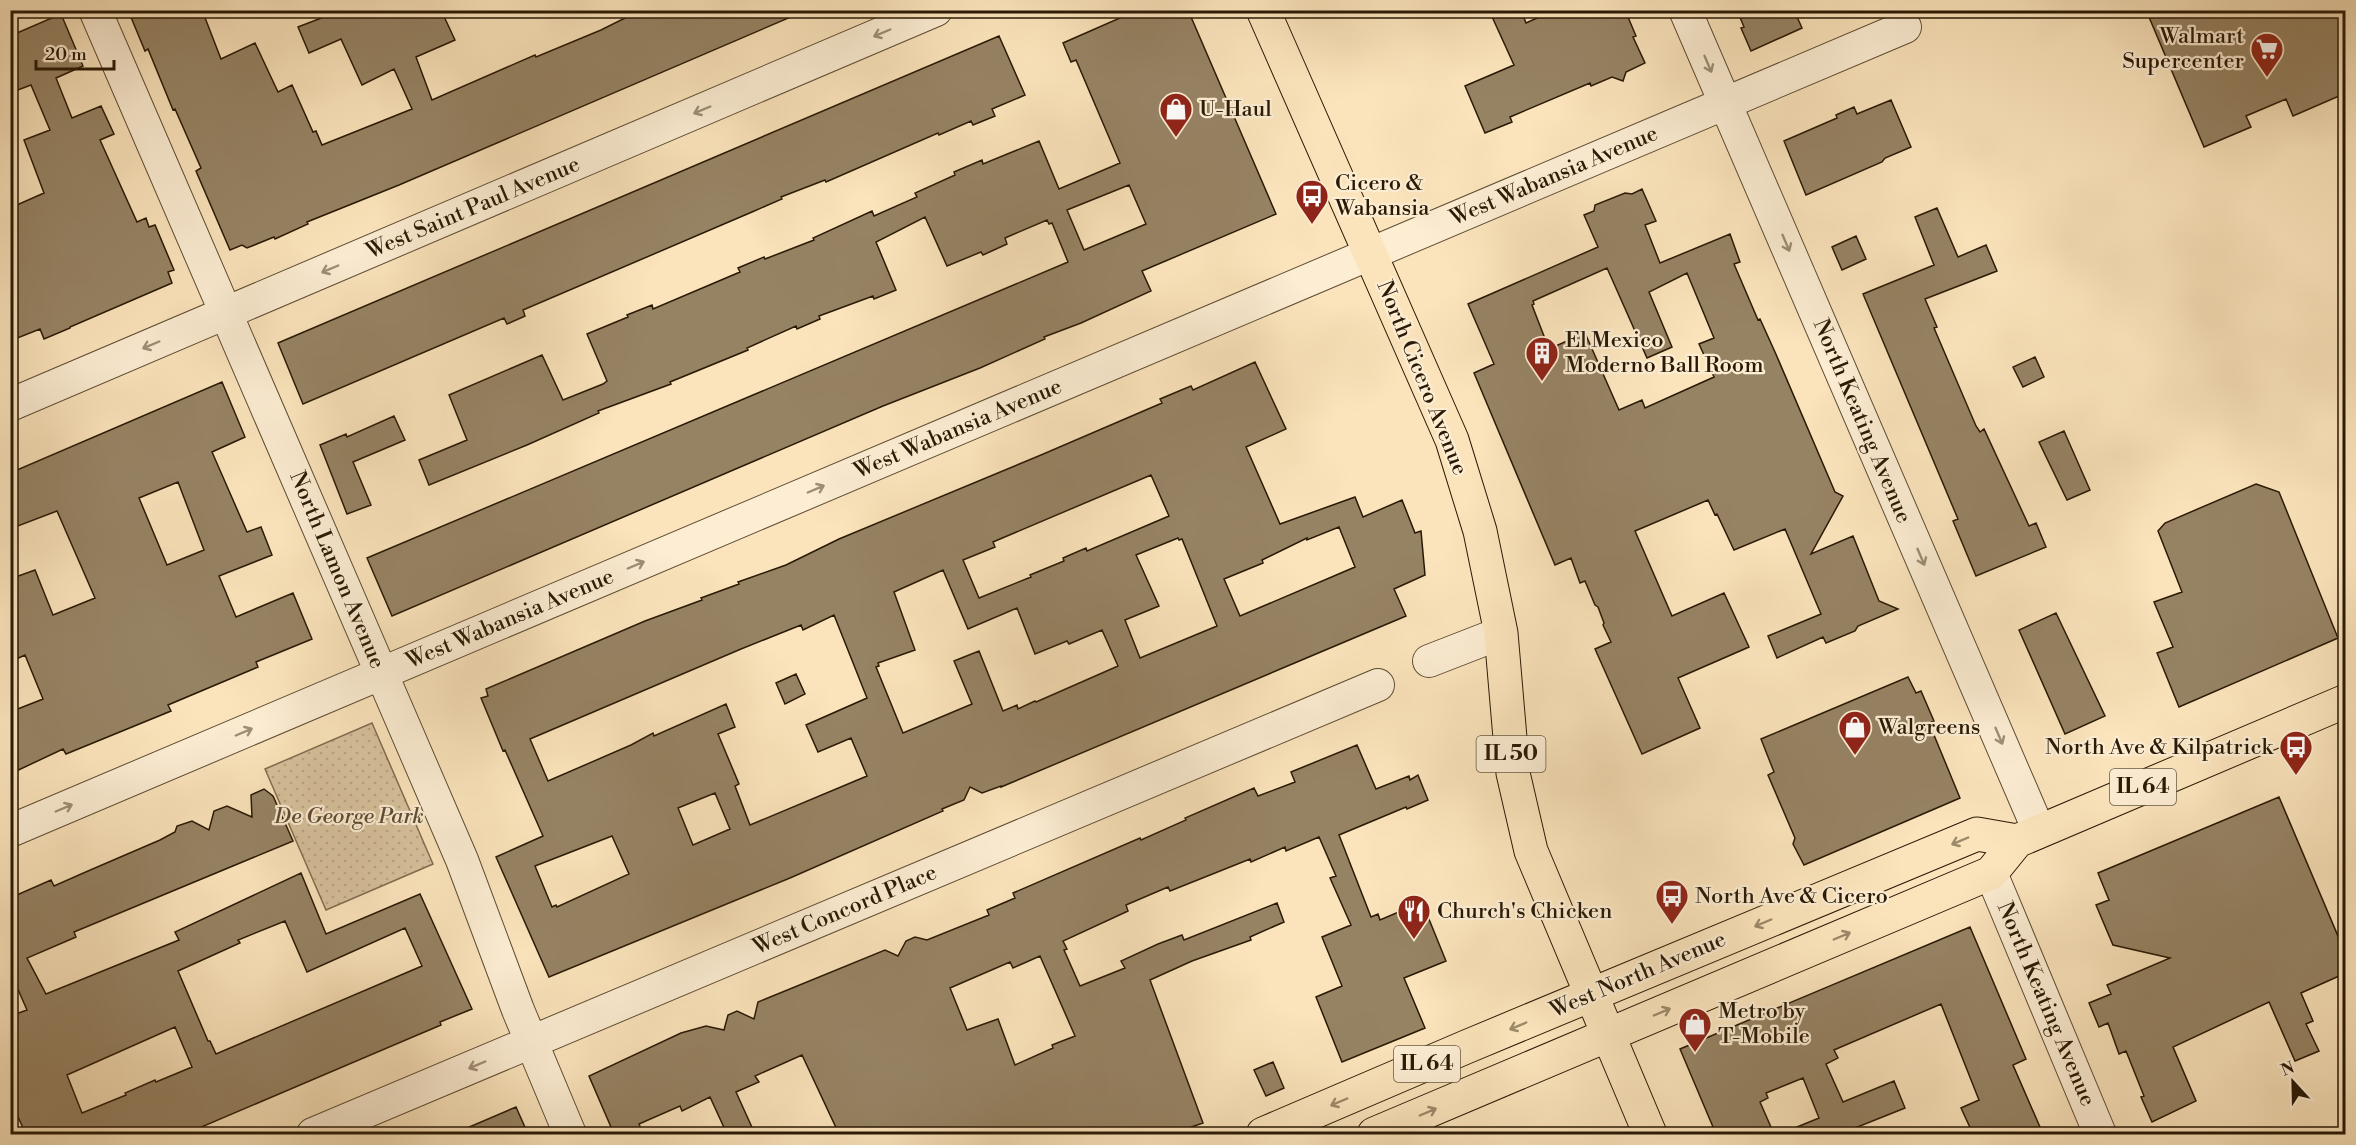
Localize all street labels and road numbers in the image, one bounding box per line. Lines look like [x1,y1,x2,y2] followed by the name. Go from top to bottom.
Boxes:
[1445,120,1662,232] street label: West Wabansia Avenue
[361,151,584,266] street label: West Saint Paul Avenue
[1371,277,1473,479] street label: North Cicero Avenue
[1807,315,1917,527] street label: North Keating Avenue
[849,373,1066,485] street label: West Wabansia Avenue
[283,467,391,673] street label: North Lamon Avenue
[401,563,618,675] street label: West Wabansia Avenue
[1476,736,1546,772] road number: IL 50
[2110,769,2176,805] road number: IL 64
[748,859,941,961] street label: West Concord Place
[1991,898,2101,1110] street label: North Keating Avenue
[1545,926,1730,1025] street label: West North Avenue
[1394,1046,1460,1082] road number: IL 64

